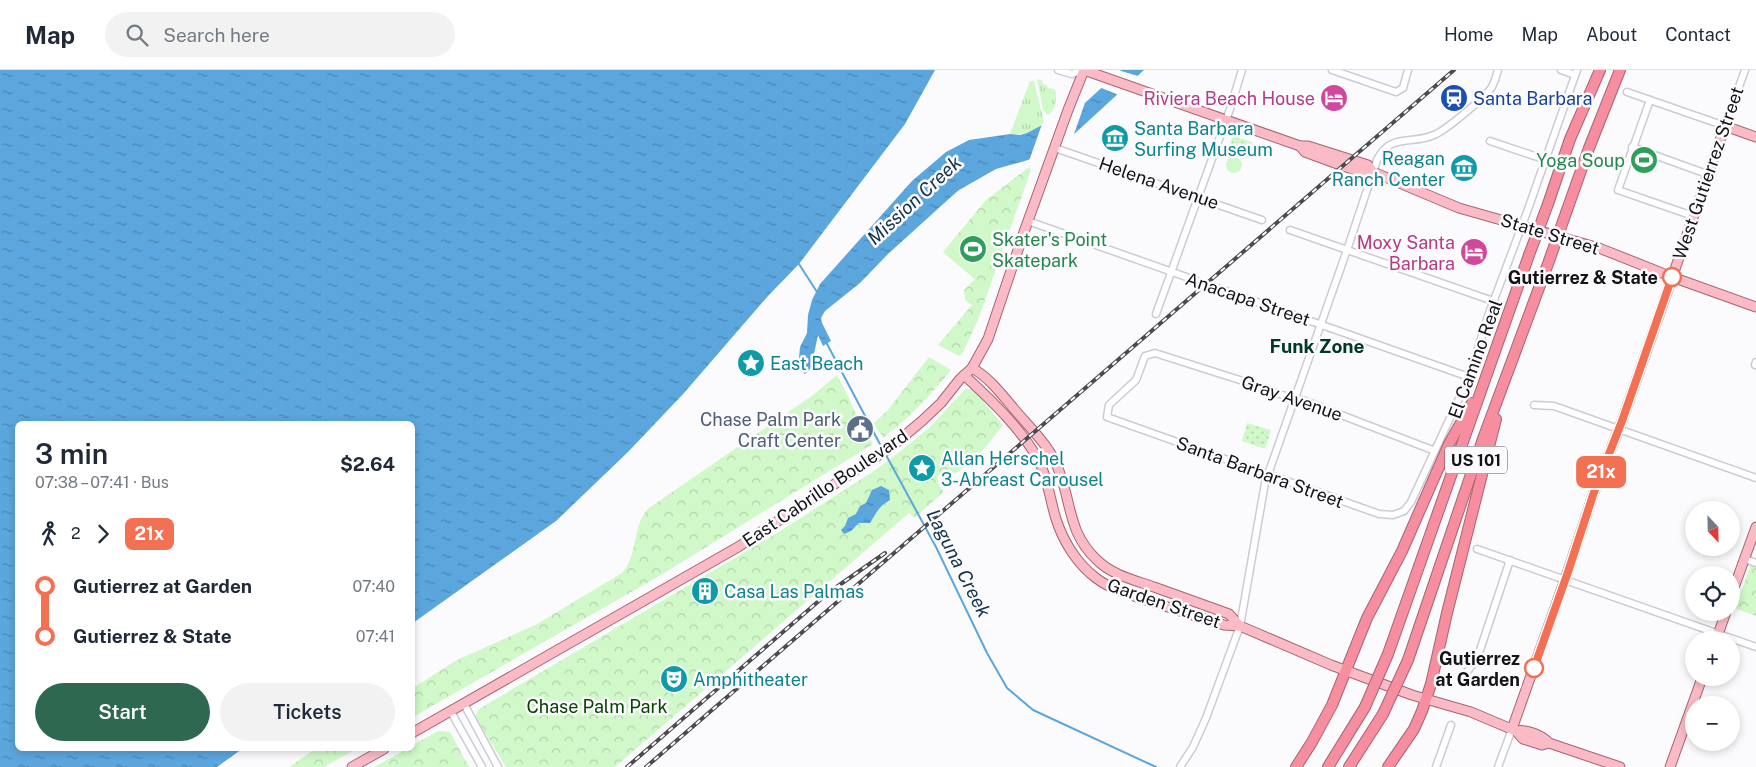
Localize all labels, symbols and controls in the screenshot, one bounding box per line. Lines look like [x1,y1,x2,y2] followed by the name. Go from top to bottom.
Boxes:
[105,12,455,57] search box
[25,21,75,49] text: Map
[123,21,151,49] icon: search
[163,24,270,46] text: Search here
[1444,24,1494,45] text: Home
[1522,24,1558,45] text: Map
[1586,24,1637,45] text: About
[1665,24,1731,45] text: Contact
[1319,83,1349,113] hotel icon: Riviera Beach House
[1439,83,1469,113] station icon: Santa Barbara
[1669,84,1747,262] street label: West Gutierrez Street
[1144,88,1315,109] place label: Riviera Beach House
[1473,88,1593,109] place label: Santa Barbara
[1134,118,1273,160] place label: Santa Barbara Surfing Museum
[1100,123,1130,153] museum icon: Santa Barbara Surfing Museum
[1629,145,1659,175] sports icon: Yoga Soup
[1332,148,1445,190] place label: Reagan Ranch Center
[1536,150,1625,171] place label: Yoga Soup
[863,151,966,249] water label: Mission Creek
[1096,153,1222,213] street label: Helena Avenue
[1449,153,1479,183] museum icon: Reagan Ranch Center
[1498,209,1602,259] street label: State Street
[992,229,1107,271] place label: Skater's Point Skatepark
[1357,232,1455,274] place label: Moxy Santa Barbara
[958,234,988,264] sports icon: Skater's Point Skatepark
[1459,237,1489,267] hotel icon: Moxy Santa Barbara
[1508,267,1658,288] place label: Gutierrez & State
[1662,267,1682,287] marker: Gutierrez & State
[1183,268,1313,330] street label: Anacapa Street
[1444,297,1506,421] street label: El Camino Real
[1269,335,1365,357] district label: Funk Zone
[736,348,766,378] place icon: East Beach
[770,353,863,374] place label: East Beach
[1239,371,1345,425] street label: Gray Avenue
[700,409,841,451] place label: Chase Palm Park Craft Center
[845,414,875,444] public building icon: Chase Palm Park Craft Center
[738,425,912,551] street label: East Cabrillo Boulevard
[1173,432,1347,512] street label: Santa Barbara Street
[35,437,108,470] text: 3 min
[1445,446,1507,474] road number: US 101
[941,448,1104,490] place label: Allan Herschel 3-Abreast Carousel
[340,453,395,475] text: $2.64
[907,453,937,483] place icon: Allan Herschel 3-Abreast Carousel
[1572,456,1630,488] line badge: 21x
[1586,461,1616,482] text: 21x
[35,473,169,492] text: 07:38 – 07:41 · Bus
[1685,501,1740,556] north arrow
[1685,501,1740,751] map controls
[922,505,996,621] water label: Laguna Creek
[35,520,63,548] icon: walk
[89,520,117,548] icon: forward
[135,523,164,544] text: 21x
[71,524,81,543] text: 2
[1685,566,1740,621] button: locate
[1105,574,1223,632] street label: Garden Street
[73,575,252,597] text: Gutierrez at Garden
[690,576,720,606] building icon: Casa Las Palmas
[353,577,395,596] text: 07:40
[724,581,864,602] place label: Casa Las Palmas
[73,625,232,647] text: Gutierrez & State
[356,627,395,646] text: 07:41
[1685,631,1740,686] button: +
[1435,648,1520,690] place label: Gutierrez at Garden
[1524,658,1544,678] marker: Gutierrez at Garden
[659,664,689,694] theatre icon: Amphitheater
[693,669,808,690] place label: Amphitheater
[35,683,210,741] button: Start
[220,683,395,741] button: Tickets
[526,696,668,717] park label: Chase Palm Park
[1685,696,1740,751] button: −

